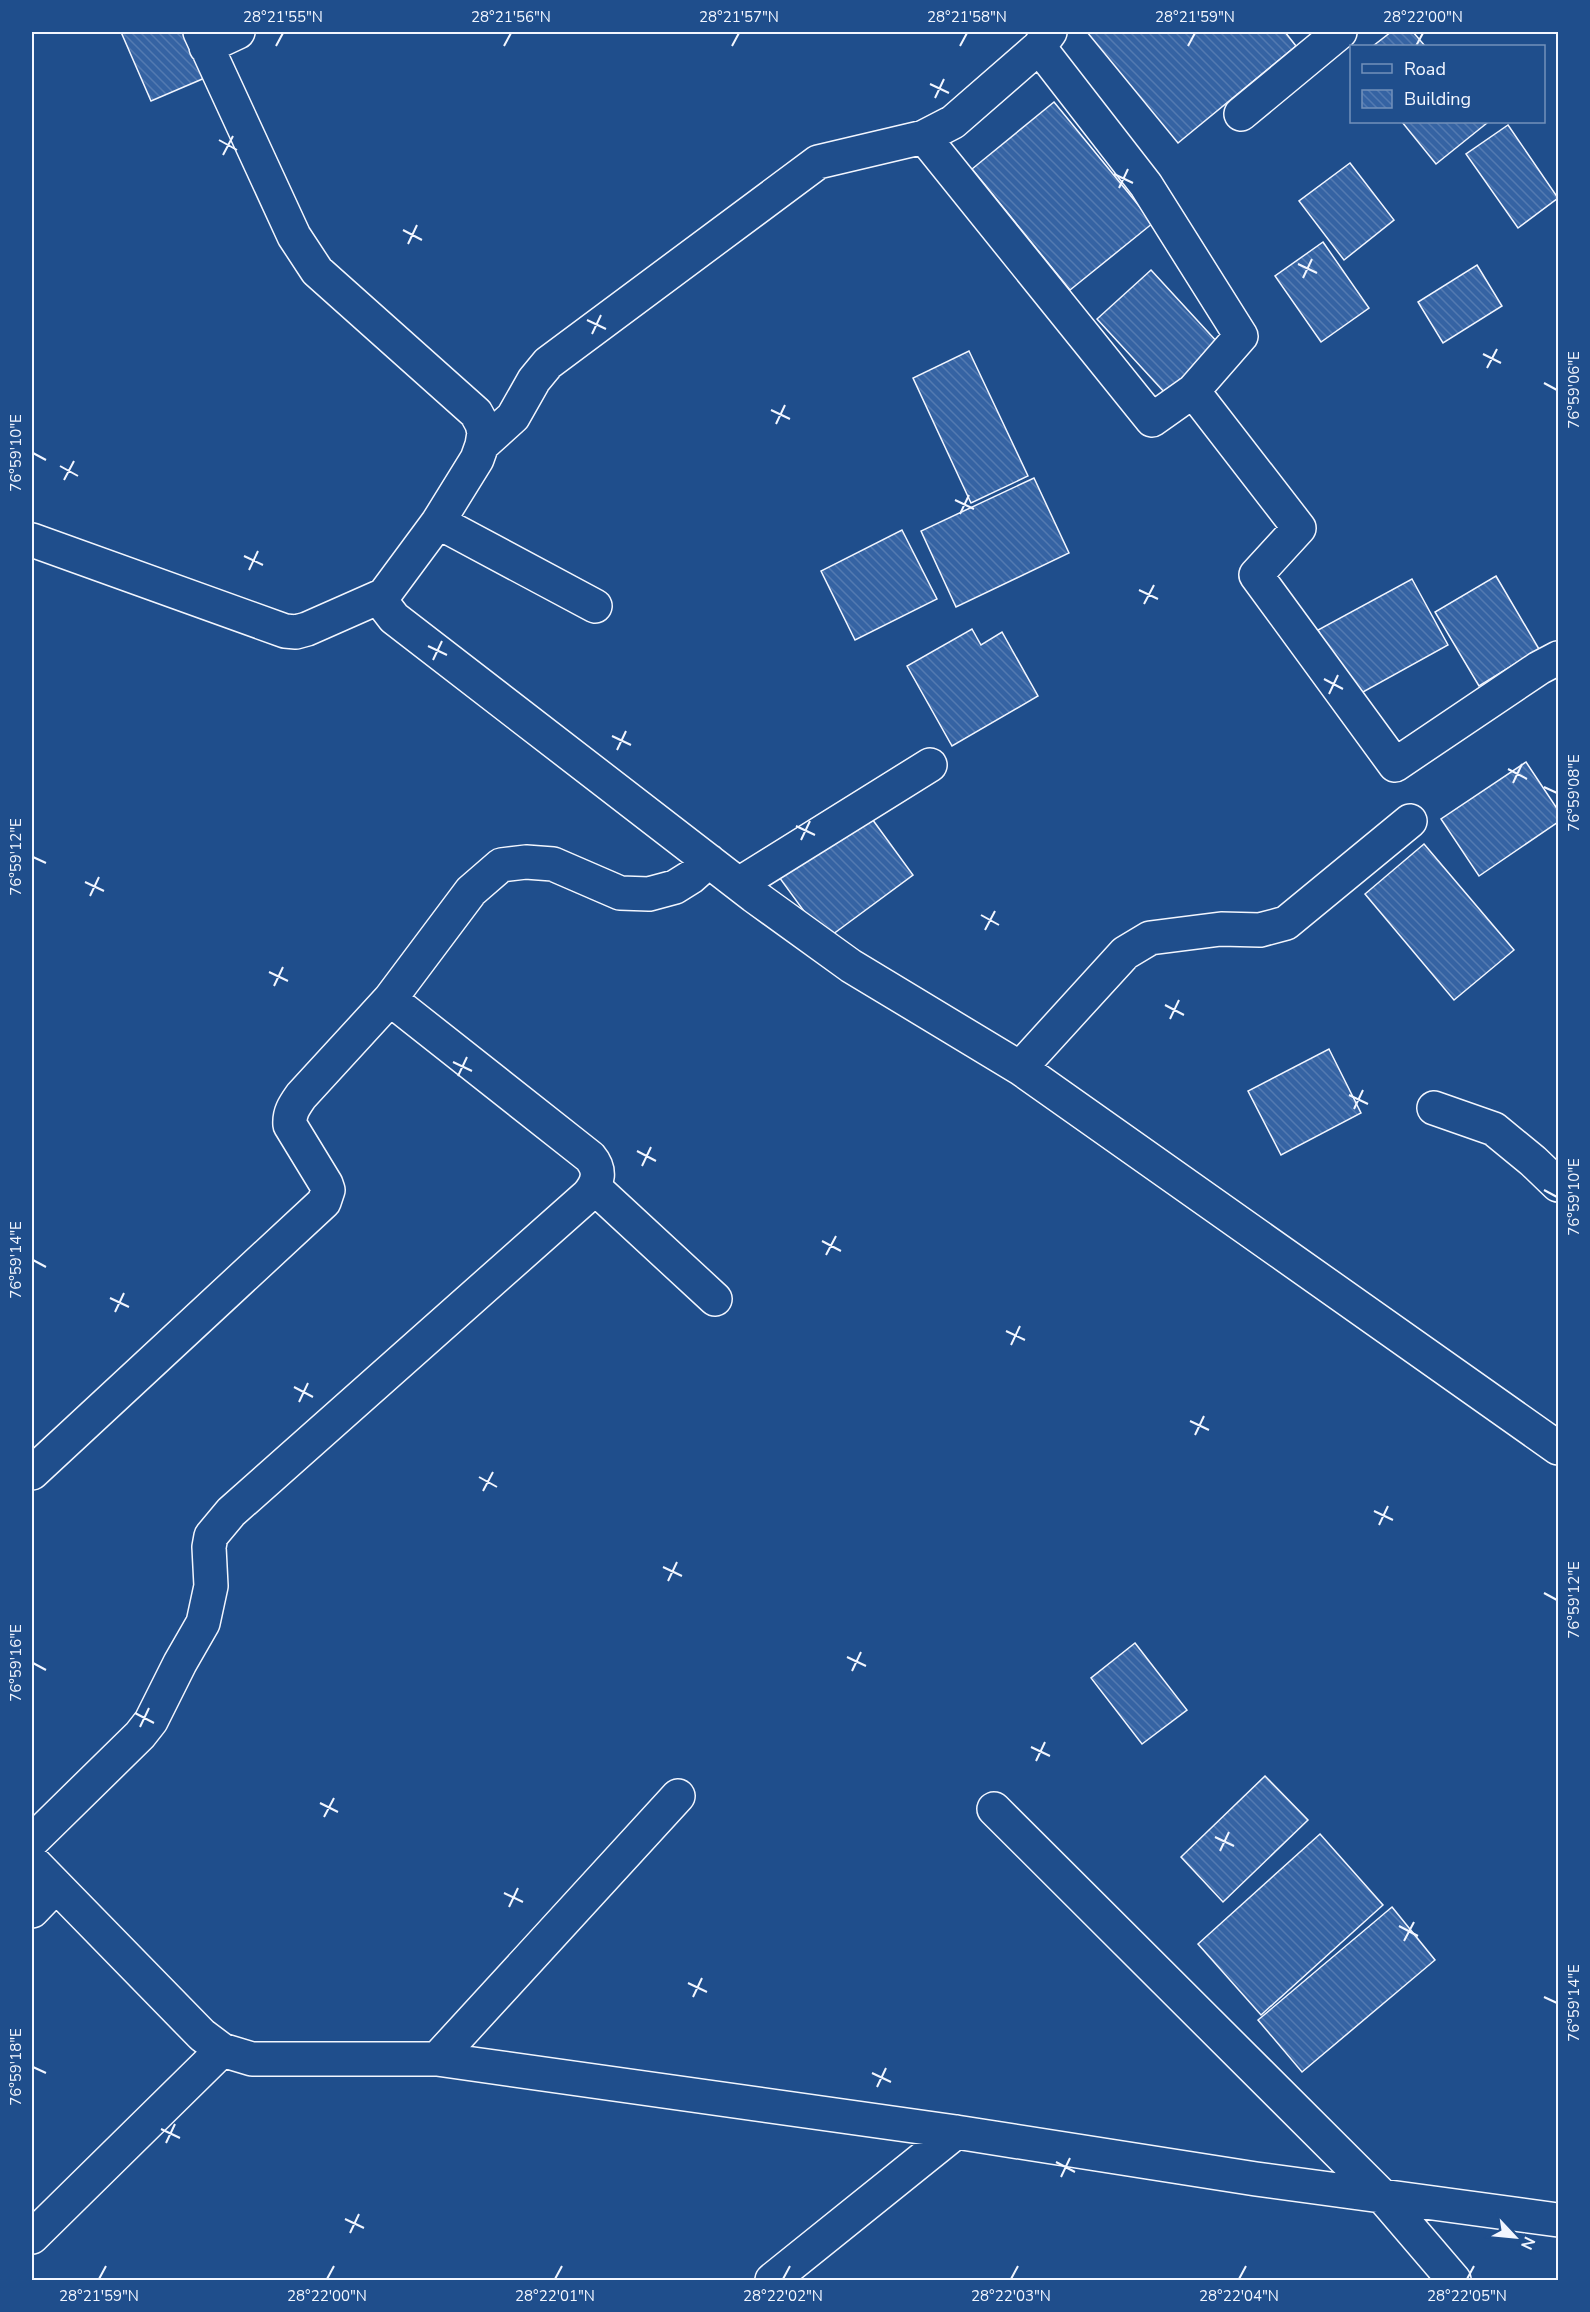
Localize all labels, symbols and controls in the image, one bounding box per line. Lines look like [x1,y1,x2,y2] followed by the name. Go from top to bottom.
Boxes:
[243,7,323,27] text: 28°21'55"N
[471,7,551,27] text: 28°21'56"N
[699,7,779,27] text: 28°21'57"N
[927,7,1007,27] text: 28°21'58"N
[1155,7,1235,27] text: 28°21'59"N
[1383,7,1463,27] text: 28°22'00"N
[1350,45,1545,123] legend
[1404,57,1446,81] text: Road
[1404,87,1471,111] text: Building
[1564,351,1584,429] text: 76°59'06"E
[6,414,26,492] text: 76°59'10"E
[1564,754,1584,832] text: 76°59'08"E
[6,818,26,896] text: 76°59'12"E
[1564,1158,1584,1236] text: 76°59'10"E
[6,1221,26,1299] text: 76°59'14"E
[1564,1561,1584,1639] text: 76°59'12"E
[6,1624,26,1702] text: 76°59'16"E
[1564,1964,1584,2042] text: 76°59'14"E
[6,2028,26,2106] text: 76°59'18"E
[1485,2207,1545,2267] north arrow
[1515,2233,1540,2253] text: N
[59,2286,139,2306] text: 28°21'59"N
[287,2286,367,2306] text: 28°22'00"N
[515,2286,595,2306] text: 28°22'01"N
[743,2286,823,2306] text: 28°22'02"N
[971,2286,1051,2306] text: 28°22'03"N
[1199,2286,1279,2306] text: 28°22'04"N
[1427,2286,1507,2306] text: 28°22'05"N

